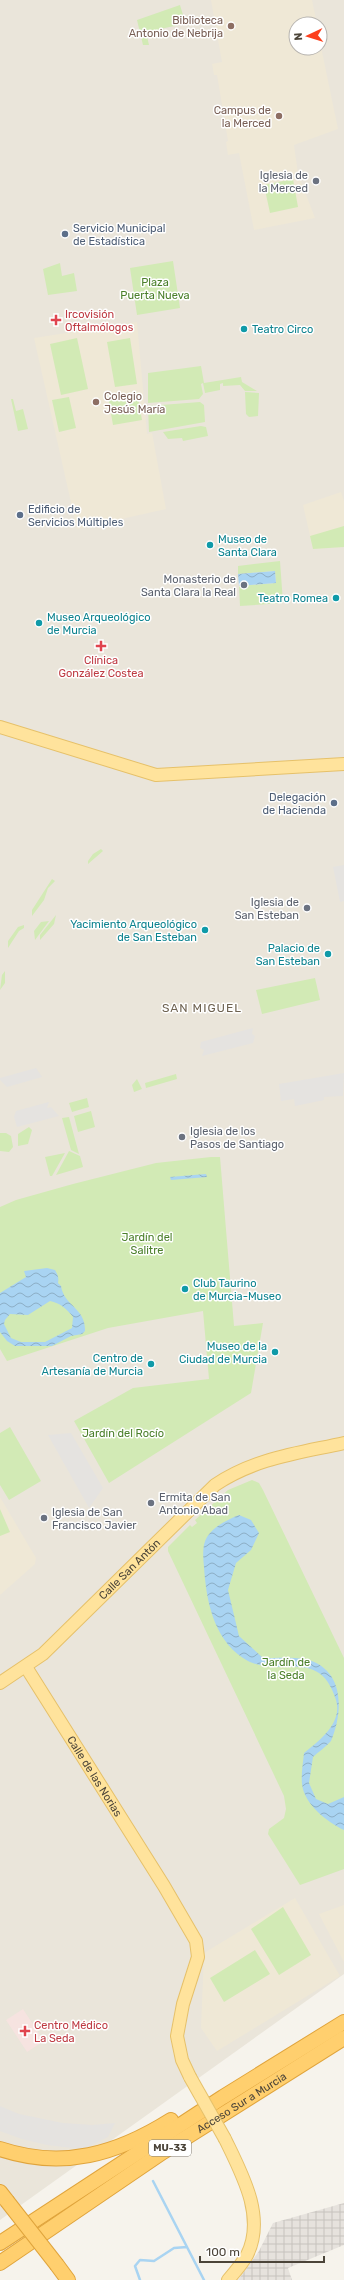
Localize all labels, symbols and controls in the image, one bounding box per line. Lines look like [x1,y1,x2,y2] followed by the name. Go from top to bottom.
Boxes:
[129,14,223,40] place label: Biblioteca Antonio de Nebrija
[288,16,328,56] north arrow
[226,21,236,31] marker: Biblioteca Antonio de Nebrija
[292,32,305,41] text: N
[214,104,271,130] place label: Campus de la Merced
[274,111,284,121] marker: Campus de la Merced
[259,169,308,195] place label: Iglesia de la Merced
[311,176,321,186] marker: Iglesia de la Merced
[73,222,165,248] place label: Servicio Municipal de Estadística
[60,229,70,239] marker: Servicio Municipal de Estadística
[120,276,190,302] park label: Plaza Puerta Nueva
[65,308,134,334] place label: Ircovisión Oftalmólogos
[50,314,62,326] marker: Ircovisión Oftalmólogos
[252,323,313,336] place label: Teatro Circo
[239,324,249,334] marker: Teatro Circo
[104,390,165,416] place label: Colegio Jesús María
[91,397,101,407] marker: Colegio Jesús María
[28,503,124,529] place label: Edificio de Servicios Múltiples
[15,510,25,520] marker: Edificio de Servicios Múltiples
[218,533,277,559] place label: Museo de Santa Clara
[205,540,215,550] marker: Museo de Santa Clara
[141,573,236,599] place label: Monasterio de Santa Clara la Real
[239,580,249,590] marker: Monasterio de Santa Clara la Real
[258,592,328,605] place label: Teatro Romea
[331,593,341,603] marker: Teatro Romea
[47,611,151,637] place label: Museo Arqueológico de Murcia
[34,618,44,628] marker: Museo Arqueológico de Murcia
[95,640,107,652] marker: Clínica González Costea
[58,654,144,680] place label: Clínica González Costea
[262,791,326,817] place label: Delegación de Hacienda
[329,798,339,808] marker: Delegación de Hacienda
[235,896,299,922] place label: Iglesia de San Esteban
[302,903,312,913] marker: Iglesia de San Esteban
[70,918,197,944] place label: Yacimiento Arqueológico de San Esteban
[200,925,210,935] marker: Yacimiento Arqueológico de San Esteban
[256,942,320,968] place label: Palacio de San Esteban
[323,949,333,959] marker: Palacio de San Esteban
[162,1001,242,1015] district label: SAN MIGUEL
[190,1125,284,1151] place label: Iglesia de los Pasos de Santiago
[177,1132,187,1142] marker: Iglesia de los Pasos de Santiago
[121,1231,173,1257] park label: Jardín del Salitre
[193,1277,281,1303] place label: Club Taurino de Murcia-Museo
[180,1284,190,1294] marker: Club Taurino de Murcia-Museo
[179,1340,267,1366] place label: Museo de la Ciudad de Murcia
[270,1347,280,1357] marker: Museo de la Ciudad de Murcia
[42,1352,143,1378] place label: Centro de Artesanía de Murcia
[146,1359,156,1369] marker: Centro de Artesanía de Murcia
[82,1427,164,1440] park label: Jardín del Rocío
[159,1491,230,1517] place label: Ermita de San Antonio Abad
[146,1498,156,1508] marker: Ermita de San Antonio Abad
[52,1506,137,1532] place label: Iglesia de San Francisco Javier
[39,1513,49,1523] marker: Iglesia de San Francisco Javier
[96,1536,163,1602] street label: Calle San Antón
[262,1656,310,1682] park label: Jardín de la Seda
[65,1733,125,1819] street label: Calle de las Norias
[34,2019,108,2045] place label: Centro Médico La Seda
[19,2025,31,2037] marker: Centro Médico La Seda
[194,2069,289,2136] street label: Acceso Sur a Murcia
[149,2140,191,2156] road number: MU-33
[200,2238,324,2264] scale bar
[206,2245,240,2259] text: 100 m

